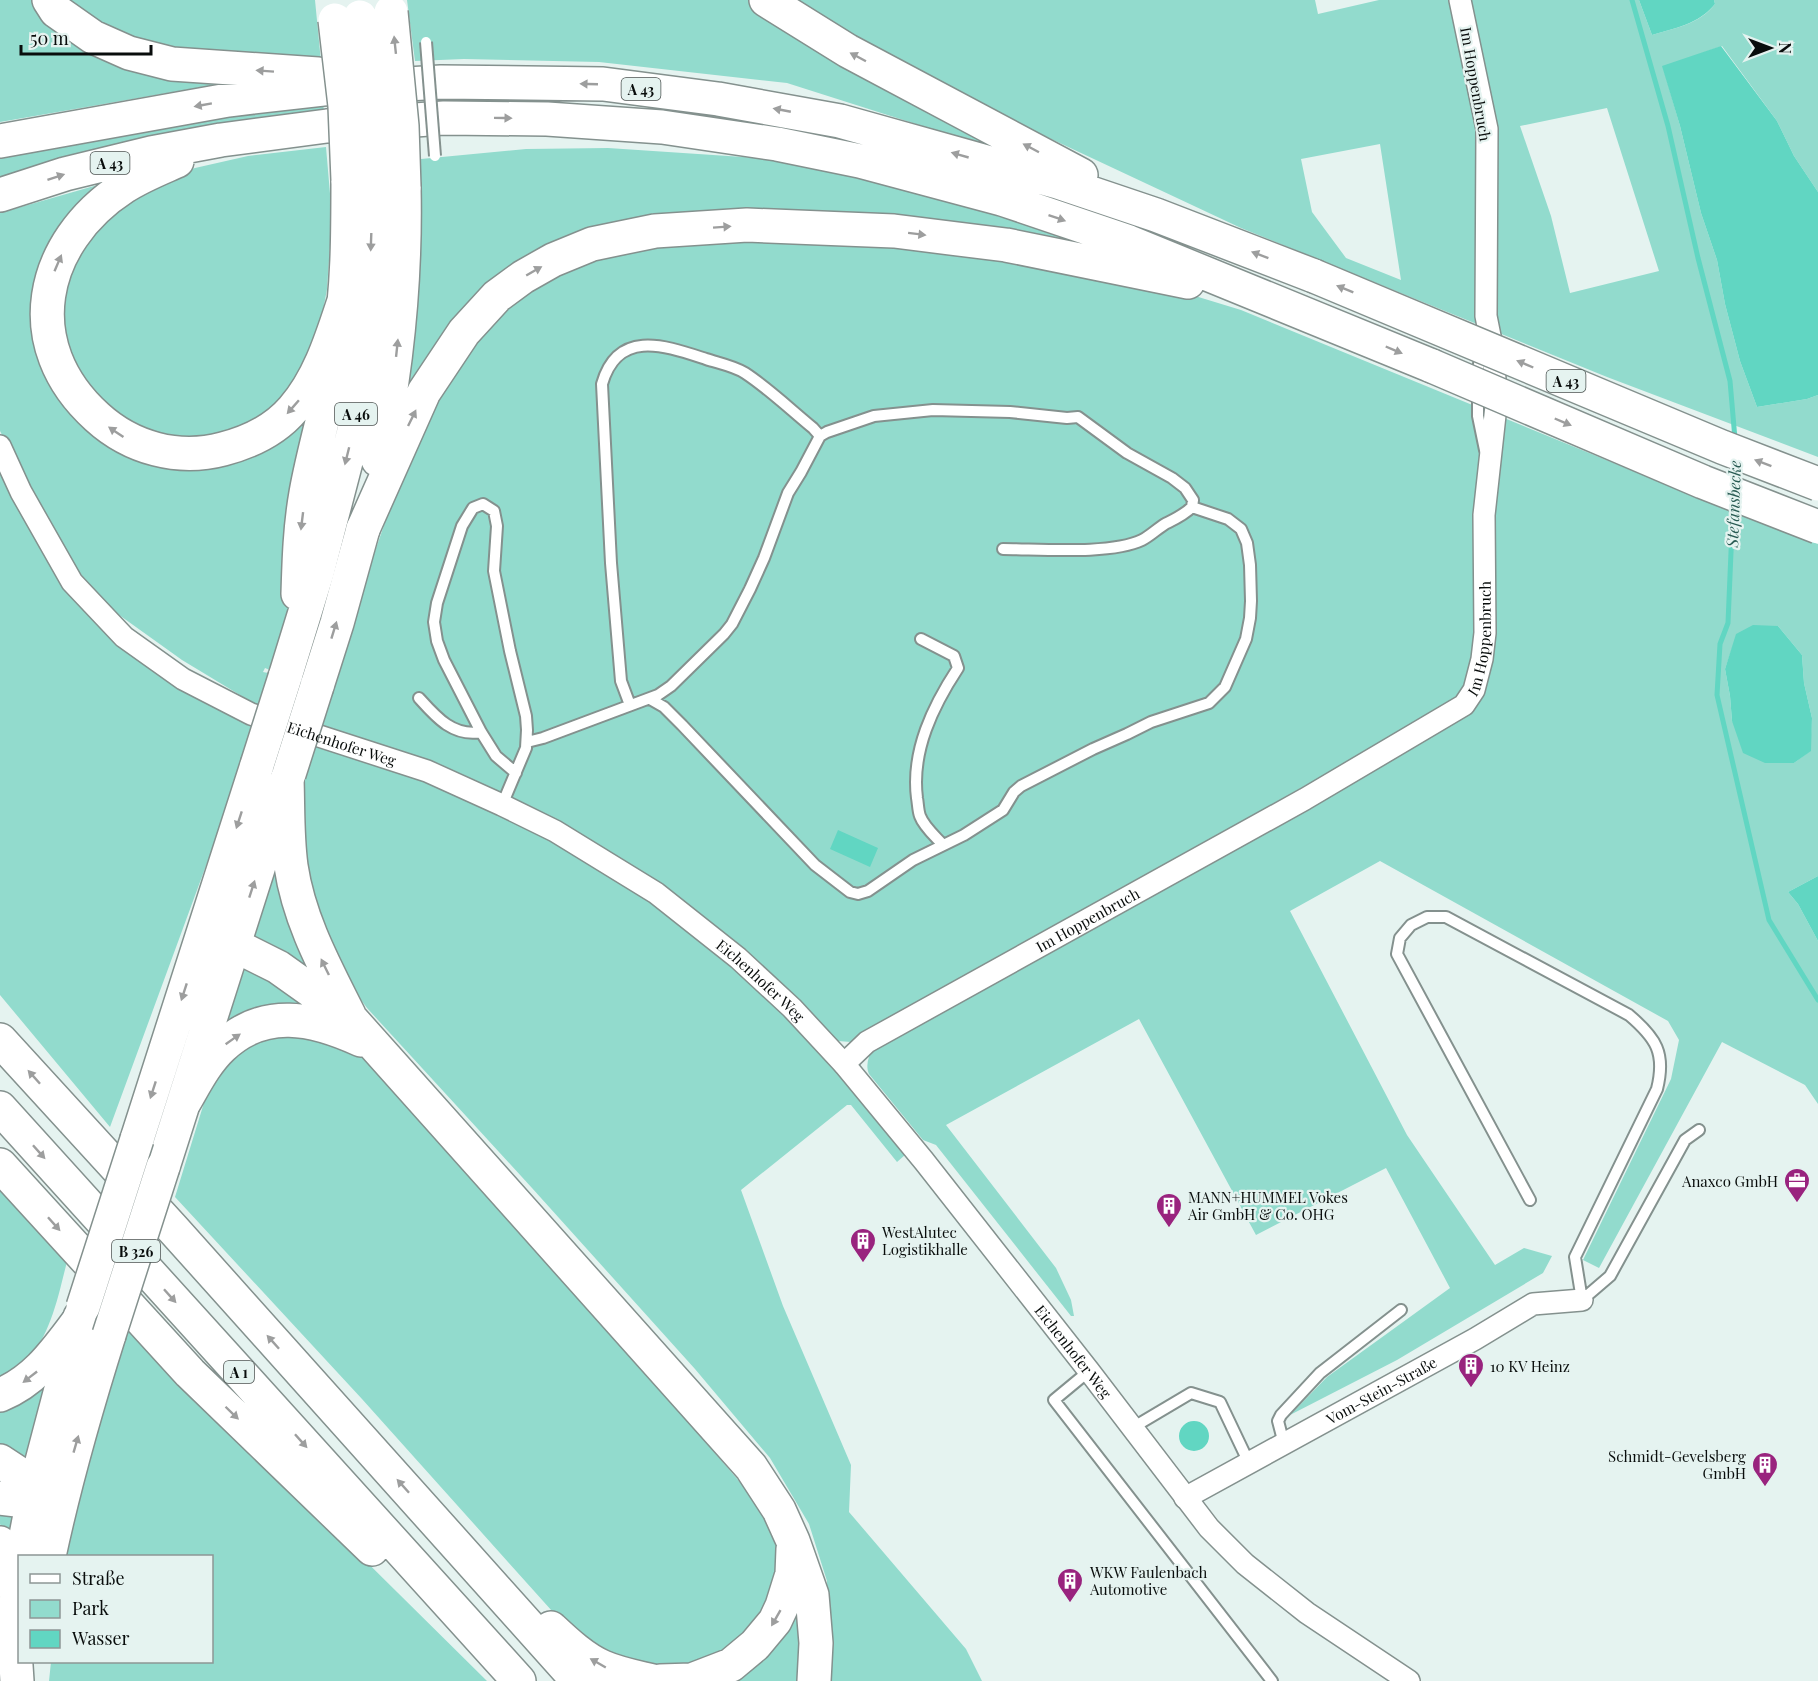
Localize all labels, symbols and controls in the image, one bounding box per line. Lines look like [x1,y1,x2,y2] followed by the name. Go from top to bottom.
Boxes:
[21,18,152,56] scale bar
[1740,18,1800,78] north arrow
[1456,25,1496,143] street label: Im Hoppenbruch
[30,26,69,50] text: 50 m
[390,36,400,55] one-way arrow
[1775,42,1796,54] text: N
[850,52,867,62] one-way arrow
[255,66,274,76] one-way arrow
[622,78,660,100] road number: A 43
[580,79,599,88] one-way arrow
[193,101,212,110] one-way arrow
[773,105,792,114] one-way arrow
[493,113,512,123] one-way arrow
[1022,143,1039,153] one-way arrow
[951,150,969,159] one-way arrow
[90,152,130,174] road number: A 43
[47,172,65,181] one-way arrow
[1048,213,1066,223] one-way arrow
[712,222,731,232] one-way arrow
[907,229,926,238] one-way arrow
[367,232,376,251] one-way arrow
[1250,250,1268,260] one-way arrow
[53,254,63,272] one-way arrow
[526,266,543,276] one-way arrow
[1336,284,1354,293] one-way arrow
[392,338,401,357] one-way arrow
[1385,345,1403,355] one-way arrow
[1516,359,1534,368] one-way arrow
[1546,370,1586,392] road number: A 43
[287,399,300,414] one-way arrow
[335,403,377,425] road number: A 46
[407,410,416,427] one-way arrow
[1555,417,1573,427] one-way arrow
[108,427,124,438] one-way arrow
[342,447,352,465] one-way arrow
[1754,458,1772,468] one-way arrow
[1721,460,1745,549] water label: Stefansbecke
[297,511,306,530] one-way arrow
[1463,581,1495,700] street label: Im Hoppenbruch
[330,621,339,639] one-way arrow
[285,716,399,770] street label: Eichenhofer Weg
[234,811,243,829] one-way arrow
[248,880,257,898] one-way arrow
[1032,883,1143,956] street label: Im Hoppenbruch
[712,935,810,1026] street label: Eichenhofer Weg
[321,958,330,975] one-way arrow
[179,983,188,1001] one-way arrow
[225,1033,241,1045] one-way arrow
[27,1070,41,1085] one-way arrow
[147,1081,157,1099] one-way arrow
[32,1144,45,1159] one-way arrow
[1782,1166,1812,1204] office icon: Anaxco GmbH
[1681,1171,1778,1191] place label: Anaxco GmbH
[1187,1187,1348,1224] place label: MANN+HUMMEL Vokes Air GmbH & Co. OHG
[1154,1191,1184,1229] building icon: MANN+HUMMEL Vokes Air GmbH & Co. OHG
[47,1216,60,1231] one-way arrow
[881,1222,968,1259] place label: WestAlutec Logistikhalle
[848,1226,878,1264] building icon: WestAlutec Logistikhalle
[112,1240,160,1262] road number: B 326
[163,1289,177,1304] one-way arrow
[1031,1301,1116,1402] street label: Eichenhofer Weg
[266,1334,280,1349] one-way arrow
[1456,1351,1486,1389] building icon: 10 KV Heinz
[1322,1352,1440,1429] street label: Vom-Stein-Straße
[1490,1356,1570,1376] place label: 10 KV Heinz
[224,1361,254,1383] road number: A 1
[22,1371,38,1384] one-way arrow
[225,1406,240,1420] one-way arrow
[294,1433,308,1448] one-way arrow
[71,1435,81,1453] one-way arrow
[1608,1446,1746,1483] place label: Schmidt-Gevelsberg GmbH
[1750,1450,1780,1488] building icon: Schmidt-Gevelsberg GmbH
[396,1479,410,1494] one-way arrow
[18,1555,213,1663] legend
[1089,1562,1208,1599] place label: WKW Faulenbach Automotive
[72,1566,125,1590] text: Straße
[1055,1566,1085,1604] building icon: WKW Faulenbach Automotive
[72,1596,109,1620] text: Park
[770,1610,781,1626] one-way arrow
[71,1626,130,1650] text: Wasser
[589,1658,606,1668] one-way arrow

